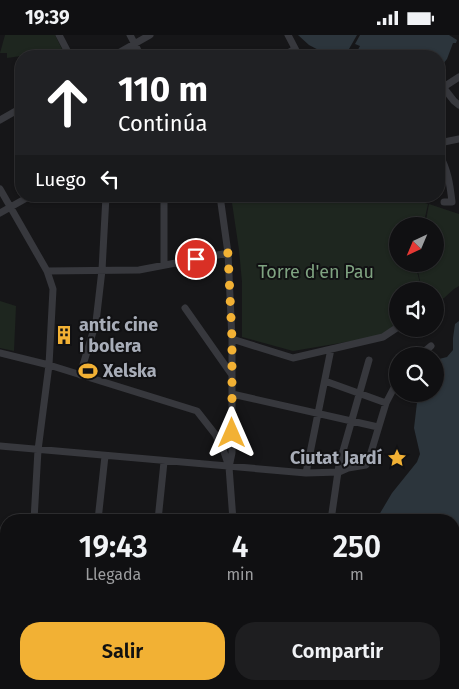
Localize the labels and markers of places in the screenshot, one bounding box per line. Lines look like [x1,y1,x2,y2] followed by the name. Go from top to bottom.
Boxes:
[175,238,217,280] pin
[79,314,158,357] place label: antic cine i bolera
[53,324,75,346] building icon: antic cine i bolera
[77,360,99,382] sports icon: Xelska
[102,360,157,382] place label: Xelska
[290,447,382,469] place label: Ciutat Jardí
[386,447,408,469] place icon: Ciutat Jardí

